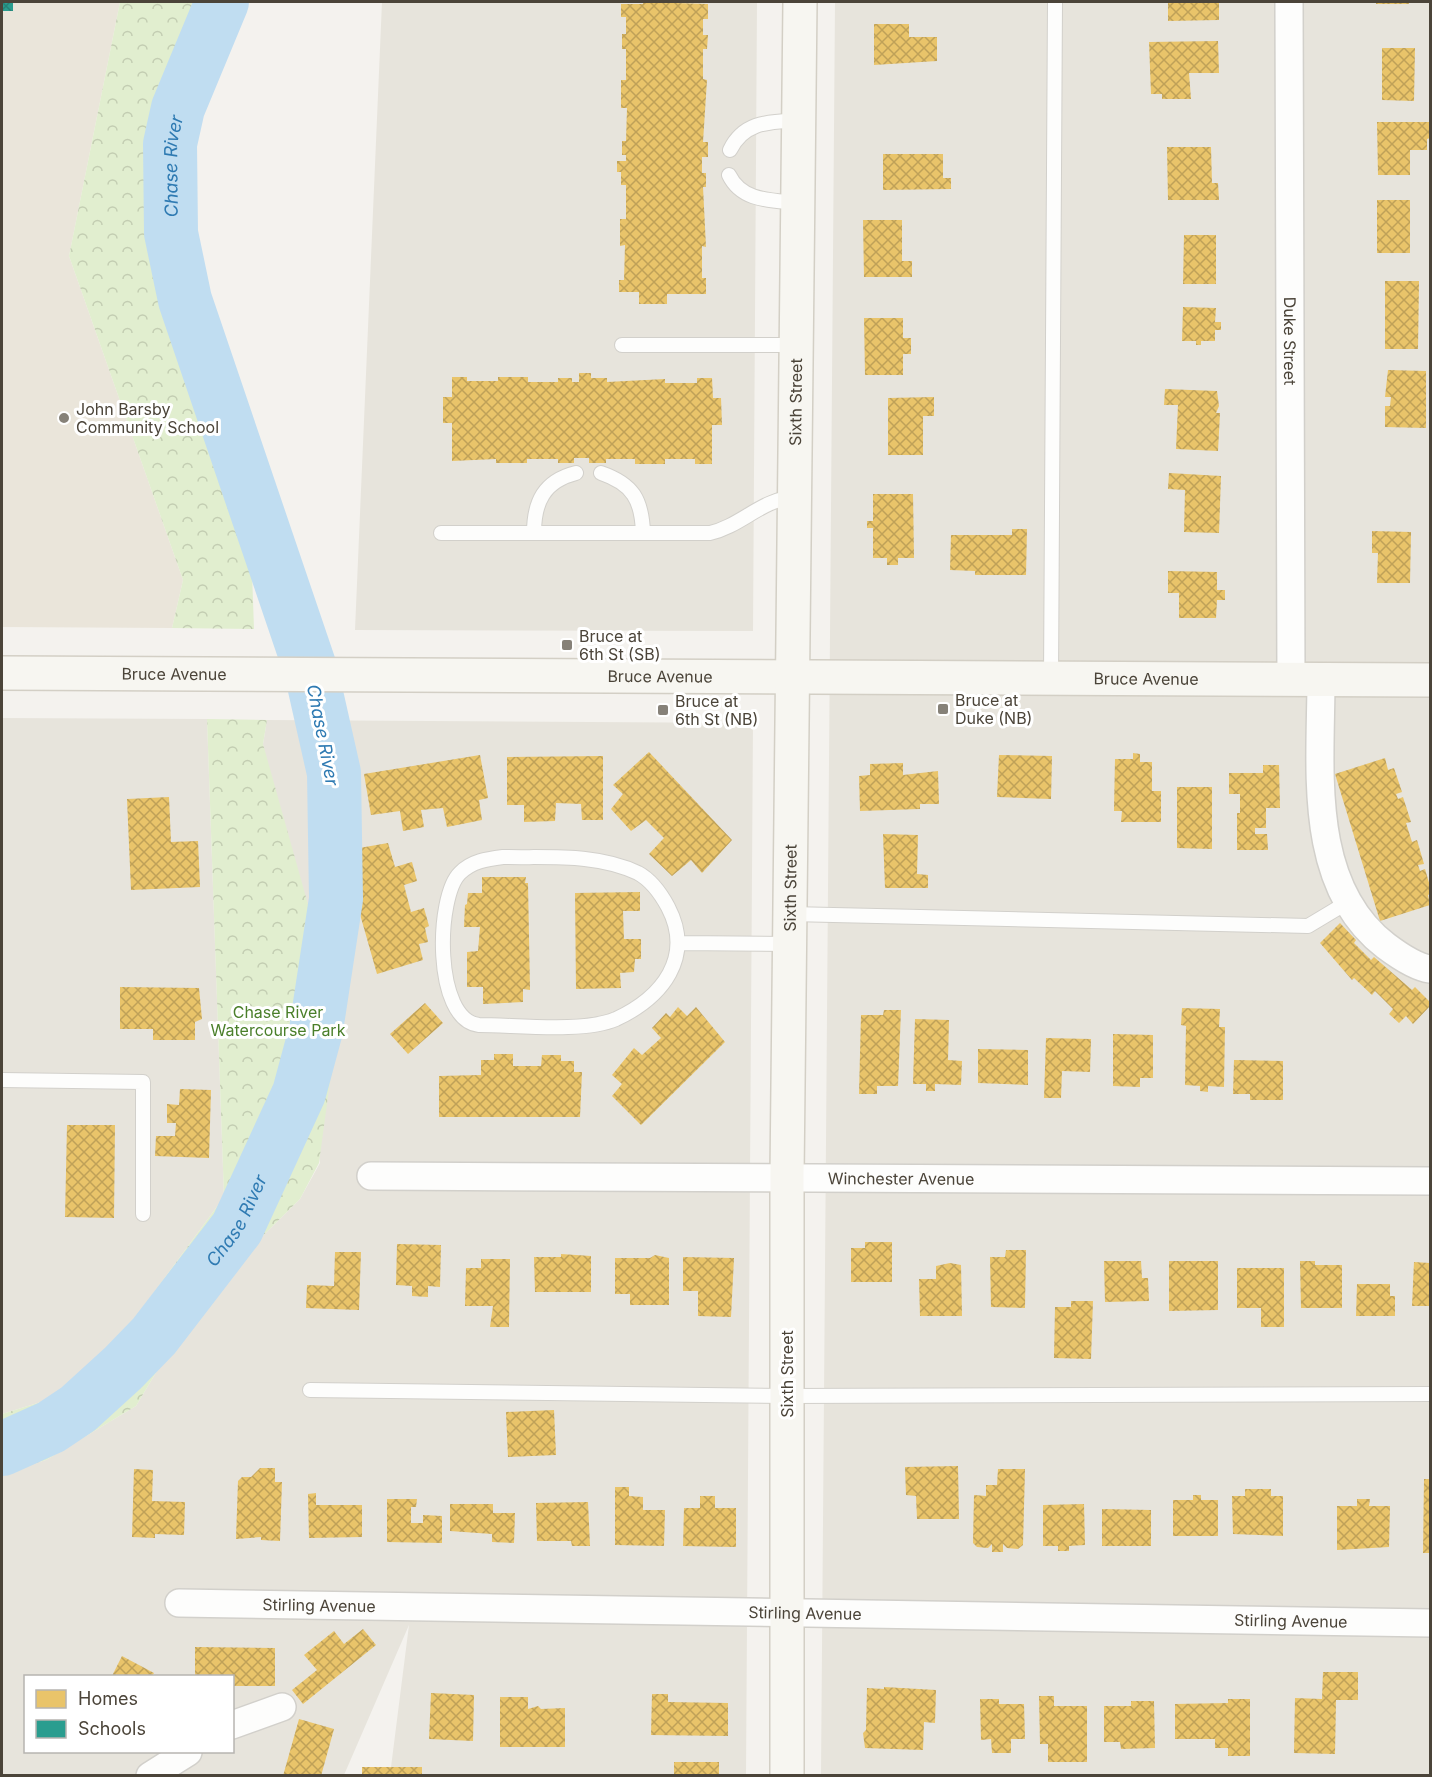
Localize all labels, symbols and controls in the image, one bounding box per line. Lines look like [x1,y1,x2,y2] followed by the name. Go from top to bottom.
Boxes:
[159,112,187,217] water label: Chase River
[1280,297,1300,385] street label: Duke Street
[785,358,806,446] street label: Sixth Street
[76,399,219,437] place label: John Barsby Community School
[57,411,71,425] marker: John Barsby Community School
[579,626,661,664] place label: Bruce at 6th St (SB)
[560,638,574,652] marker: Bruce at 6th St (SB)
[121,664,227,684] street label: Bruce Avenue
[607,666,713,686] street label: Bruce Avenue
[1093,668,1199,689] street label: Bruce Avenue
[303,683,343,789] water label: Chase River
[955,690,1032,728] place label: Bruce at Duke (NB)
[675,691,758,729] place label: Bruce at 6th St (NB)
[936,702,950,716] marker: Bruce at Duke (NB)
[656,703,670,717] marker: Bruce at 6th St (NB)
[780,844,801,932] street label: Sixth Street
[211,1002,346,1040] park label: Chase River Watercourse Park
[828,1168,974,1189] street label: Winchester Avenue
[201,1170,271,1270] water label: Chase River
[777,1330,797,1418] street label: Sixth Street
[262,1594,376,1616] street label: Stirling Avenue
[748,1602,862,1624] street label: Stirling Avenue
[1234,1610,1348,1632] street label: Stirling Avenue
[24,1675,234,1753] legend
[78,1688,138,1709] text: Homes
[78,1718,146,1739] text: Schools

